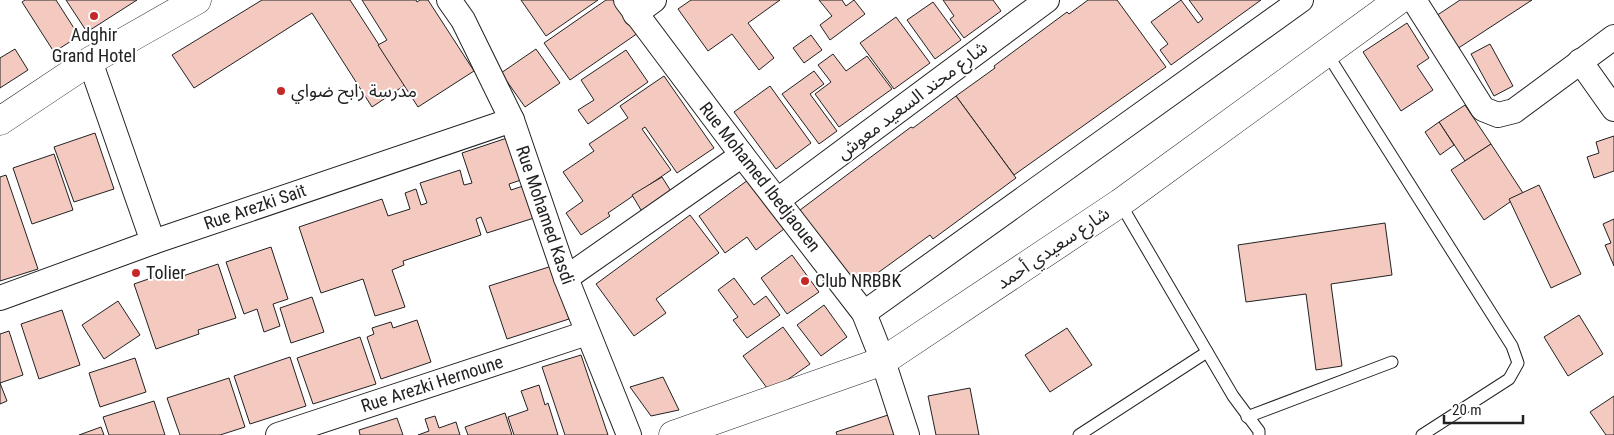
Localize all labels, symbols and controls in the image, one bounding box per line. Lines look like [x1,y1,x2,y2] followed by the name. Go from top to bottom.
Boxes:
[88,10,100,22] marker: Adghir Grand Hotel
[52,24,136,66] place label: Adghir Grand Hotel
[832,36,994,166] street label: شارع محند السعيد معوش
[291,80,417,104] place label: مدرسة رابح ضواي
[275,85,287,97] marker: مدرسة رابح ضواي
[695,98,825,256] street label: Rue Mohamed Ibedjaouen
[512,143,579,287] street label: Rue Mohamed Kasdi
[201,179,309,234] street label: Rue Arezki Sait
[992,202,1115,296] street label: شارع سعيدي أحمد
[146,262,186,283] place label: Tolier
[130,267,142,279] marker: Tolier
[815,270,901,291] place label: Club NRBBK
[799,275,811,287] marker: Club NRBBK
[358,351,505,416] street label: Rue Arezki Hernoune
[1444,392,1523,424] scale bar
[1452,401,1482,419] text: 20 m

